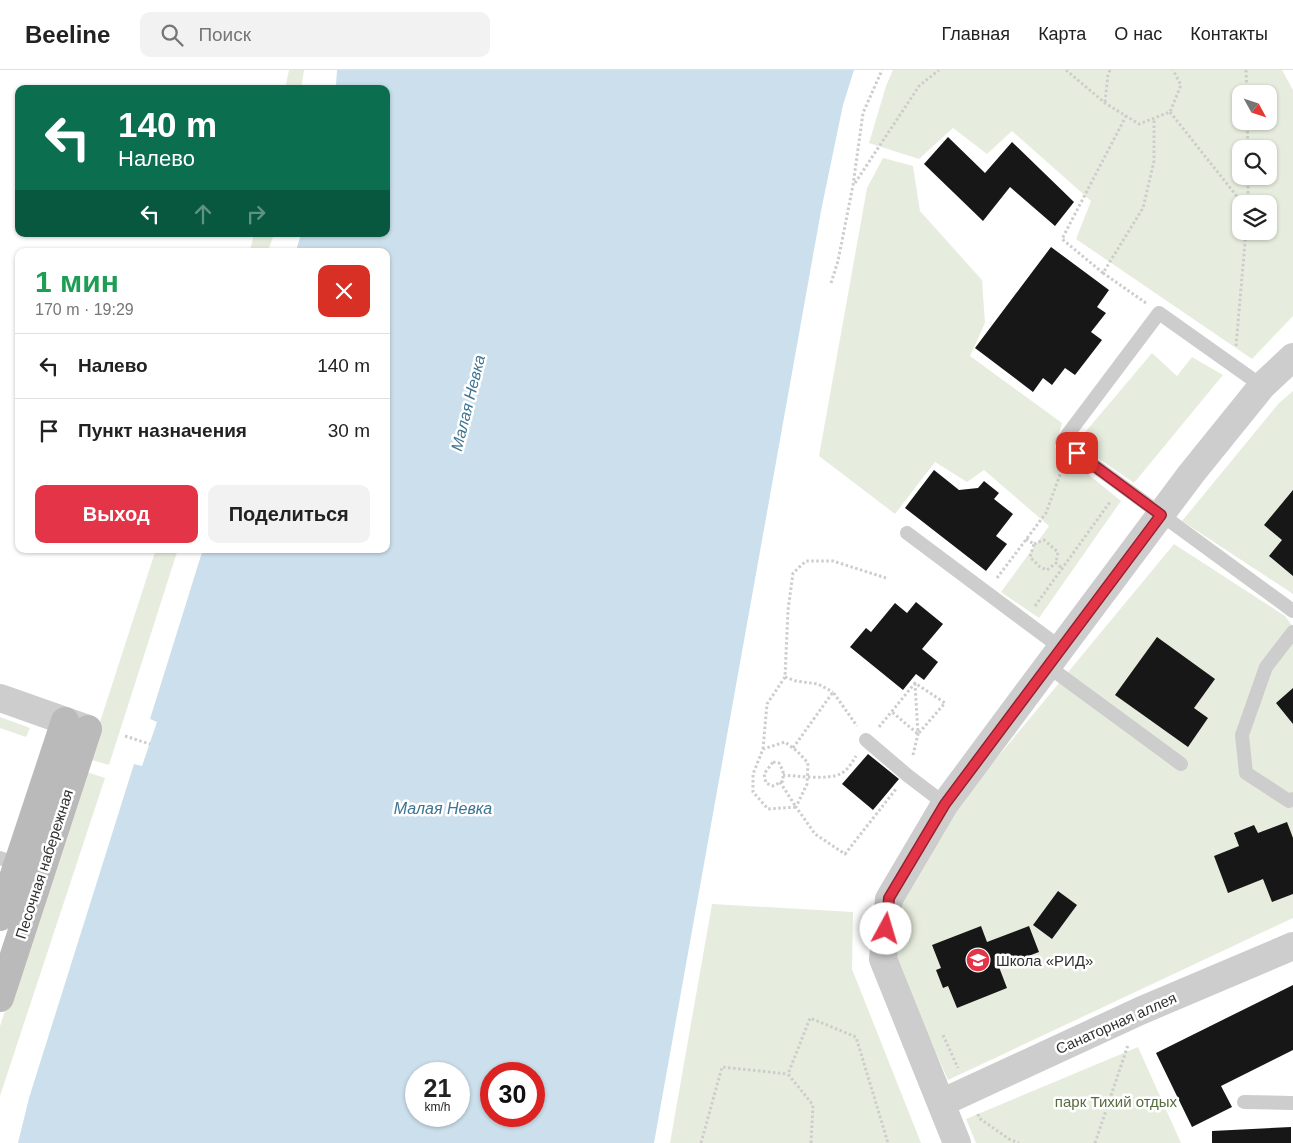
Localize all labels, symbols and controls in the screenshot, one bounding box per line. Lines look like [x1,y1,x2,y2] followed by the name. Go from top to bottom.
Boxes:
[140,12,490,57] search box
[25,21,110,48] text: Beeline
[158,21,186,49] icon: search
[198,24,251,45] text: Поиск
[942,24,1010,44] text: Главная
[1038,24,1086,44] text: Карта
[1114,24,1162,44] text: О нас
[1190,24,1268,44] text: Контакты
[1232,85,1278,130] north arrow
[1232,85,1277,240] map controls
[35,105,100,170] icon: left
[118,105,217,144] text: 140 m
[1232,140,1277,185] button: search
[118,146,195,171] text: Налево
[1232,195,1277,240] button: layers
[136,200,164,228] icon: left
[189,200,217,228] icon: ahead
[242,200,270,228] icon: right
[35,265,119,298] text: 1 мин
[318,265,370,317] button: close
[35,301,134,318] text: 170 m · 19:29
[35,352,63,380] icon: left
[448,353,488,453] water label: Малая Невка
[78,355,148,376] text: Налево
[317,355,370,376] text: 140 m
[35,417,63,445] icon: arrive
[78,420,247,441] text: Пункт назначения
[328,420,370,441] text: 30 m
[1056,432,1098,474] pin
[1063,439,1091,467] icon: arrive
[35,485,198,543] button: Выход
[208,485,370,543] button: Поделиться
[12,787,76,941] street label: Песочная набережная
[394,800,492,817] water label: Малая Невка
[859,902,911,954] position arrow
[965,947,991,973] school or university icon: Школа «РИД»
[996,952,1093,969] place label: Школа «РИД»
[1053,989,1179,1057] street label: Санаторная аллея
[480,1062,545,1127] speed limit sign: 30
[424,1074,451,1102] text: 21
[1055,1093,1178,1110] park label: парк Тихий отдых
[424,1100,451,1114] text: km/h

